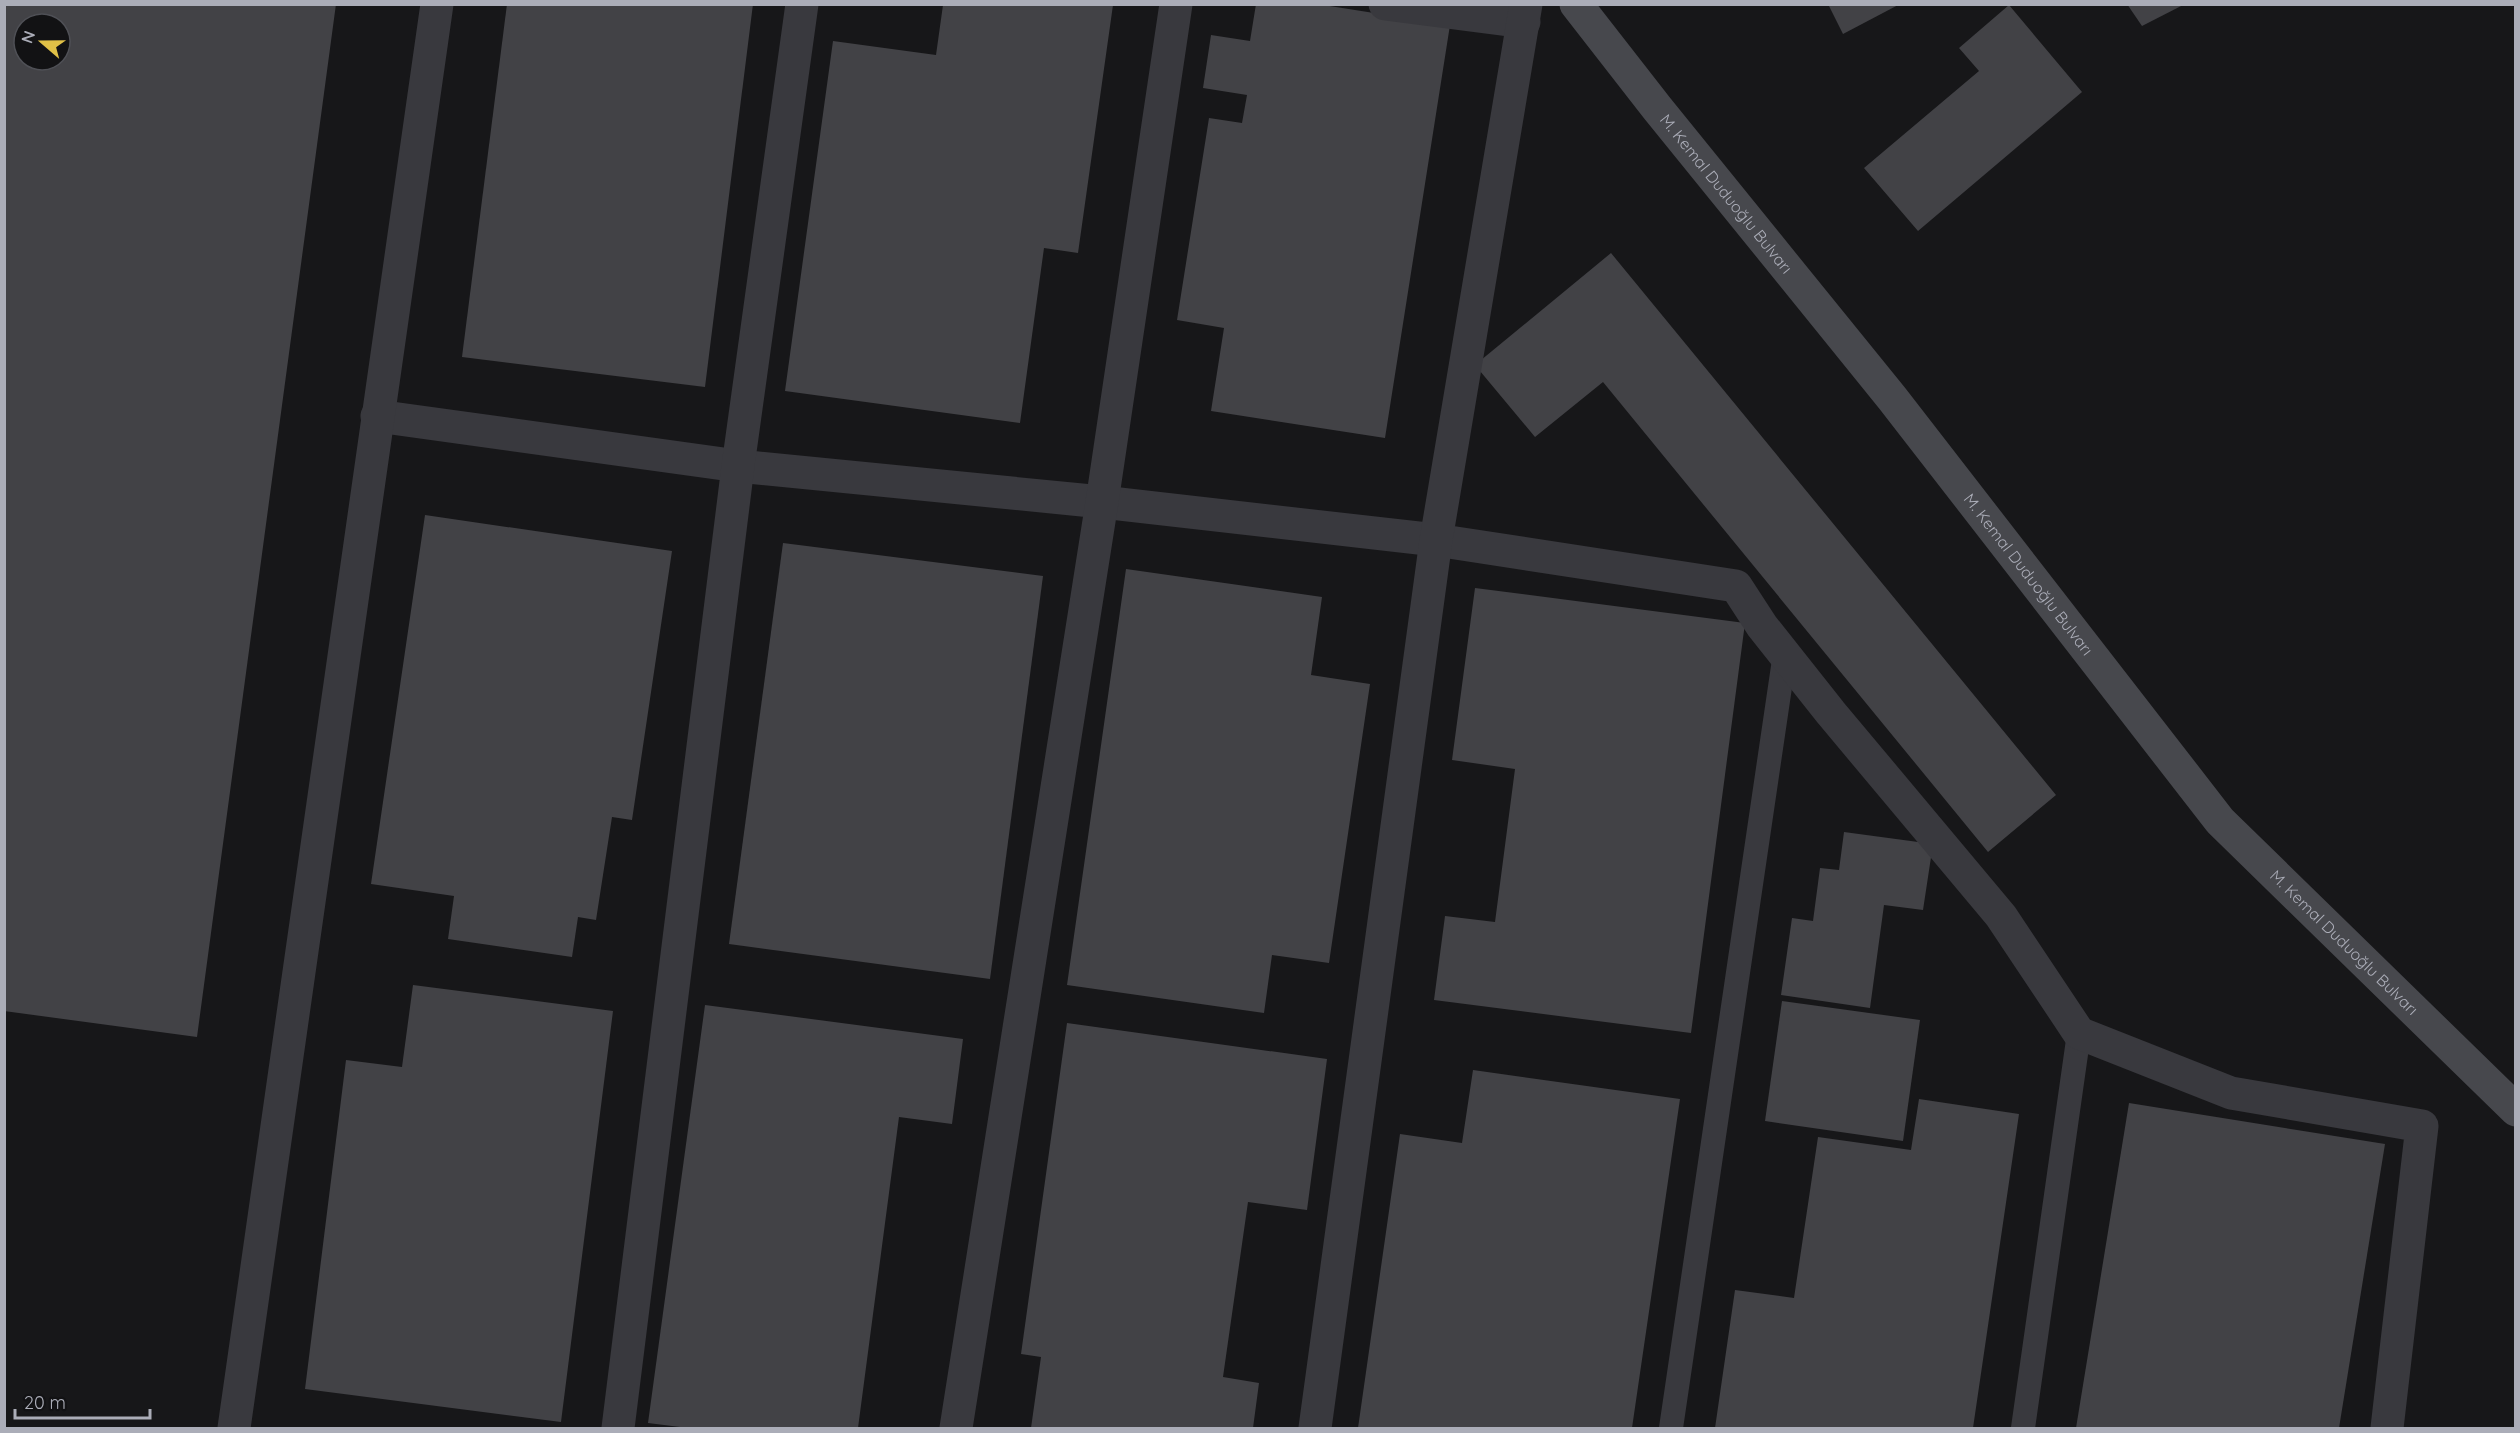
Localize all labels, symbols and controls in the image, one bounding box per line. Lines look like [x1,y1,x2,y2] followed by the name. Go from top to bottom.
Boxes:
[12,12,72,72] north arrow
[16,28,39,46] text: N
[1656,110,1797,277] street label: M. Kemal Duduoğlu Bulvarı
[1960,489,2098,659] street label: M. Kemal Duduoğlu Bulvarı
[2266,866,2423,1019] street label: M. Kemal Duduoğlu Bulvarı
[15,1382,150,1420] scale bar
[24,1391,66,1414] text: 20 m

